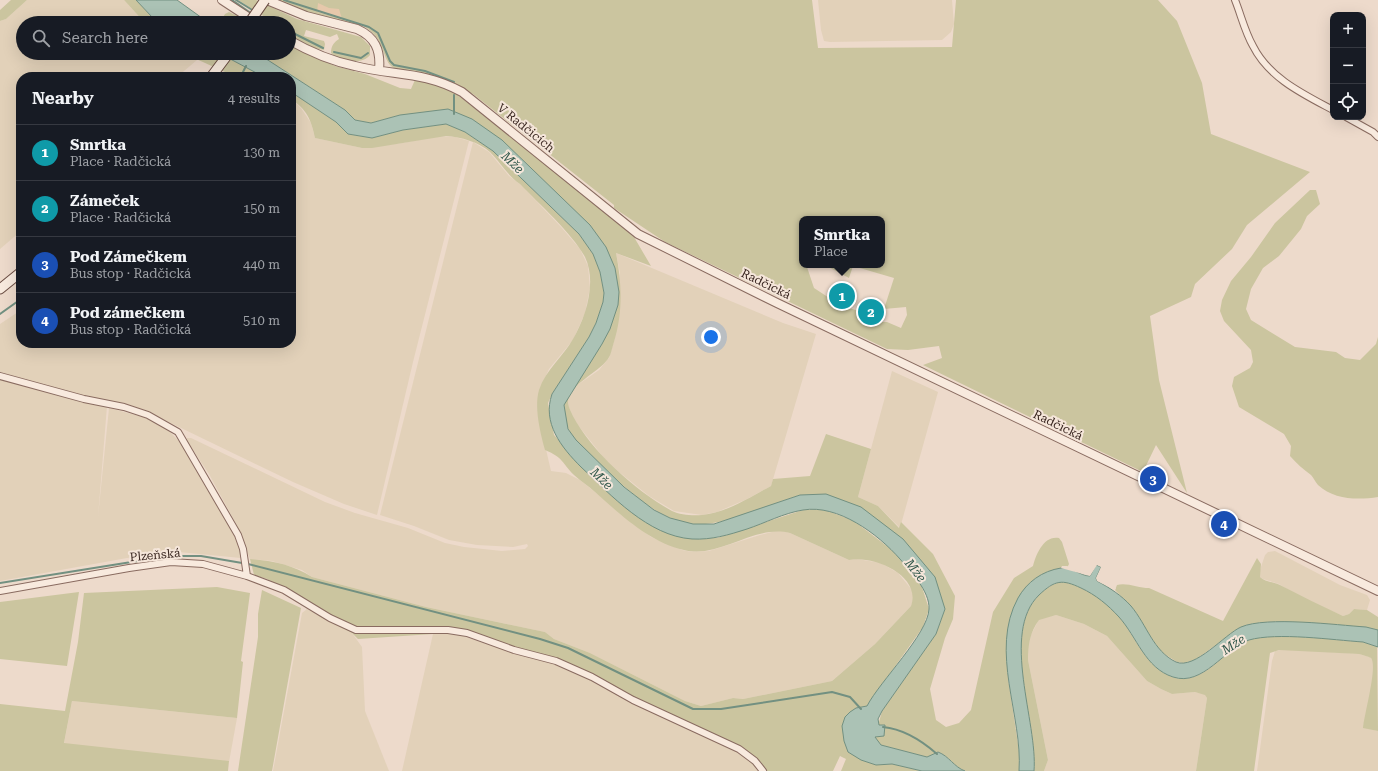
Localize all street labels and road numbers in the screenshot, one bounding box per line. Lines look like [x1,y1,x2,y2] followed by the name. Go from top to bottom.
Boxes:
[495,101,558,155] street label: V Radčicích
[739,266,793,302] street label: Radčická
[1031,407,1085,443] street label: Radčická
[129,546,181,564] street label: Plzeňská

